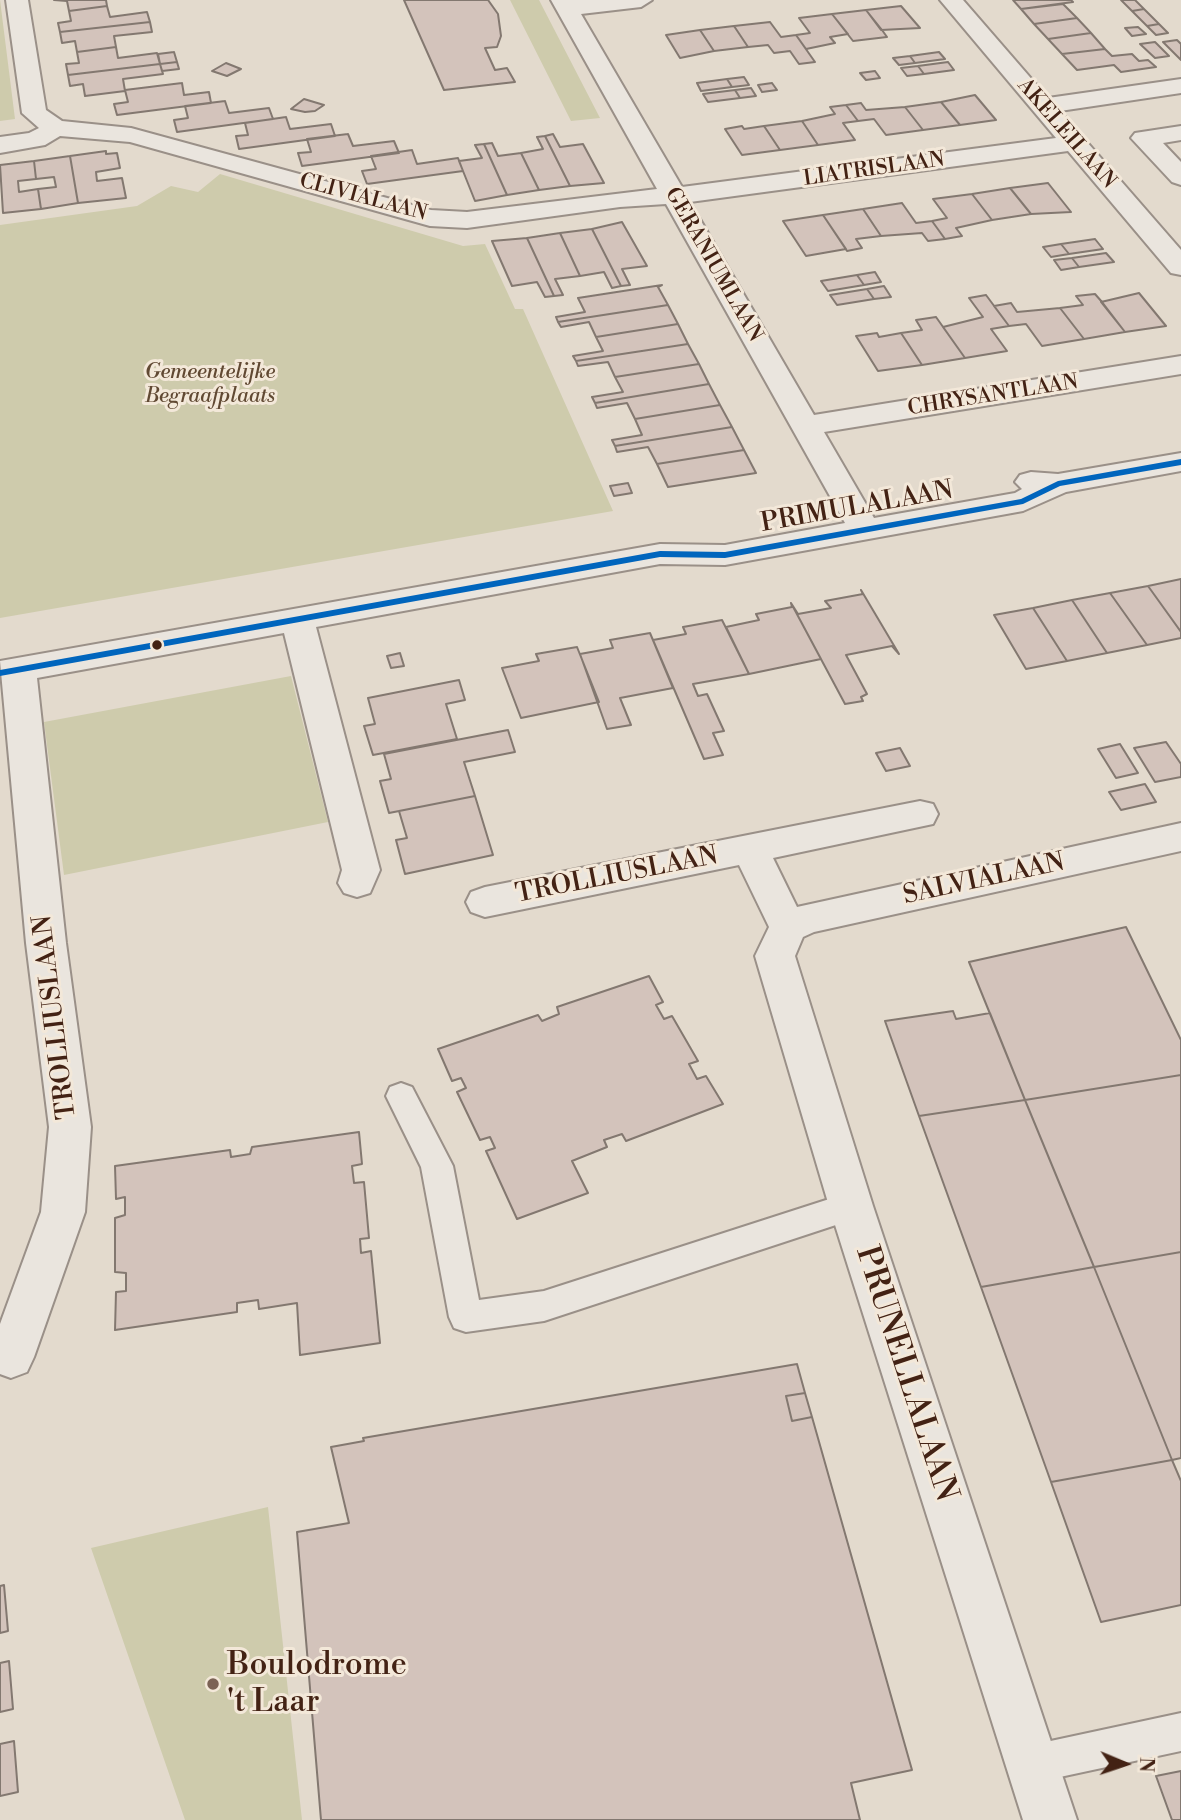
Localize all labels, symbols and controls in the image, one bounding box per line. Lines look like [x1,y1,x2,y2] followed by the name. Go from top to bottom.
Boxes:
[1011,74,1121,194] street label: AKELEILAAN
[802,148,946,192] street label: LIATRISLAAN
[296,169,430,227] street label: CLIVIALAAN
[659,184,767,346] street label: GERANIUMLAAN
[145,360,275,410] park label: Gemeentelijke Begraafplaats
[906,370,1080,422] street label: CHRYSANTLAAN
[758,476,956,540] street label: PRIMULALAAN
[150,638,164,652] unlabelled marker
[513,841,721,911] street label: TROLLIUSLAAN
[900,848,1068,912] street label: SALVIALAAN
[28,913,84,1121] street label: TROLLIUSLAAN
[846,1242,964,1506] street label: PRUNELLALAAN
[227,1647,407,1722] place label: Boulodrome 't Laar
[205,1676,221,1692] marker: Boulodrome 't Laar
[1090,1729,1160,1799] north arrow
[1134,1757,1158,1773] text: N

